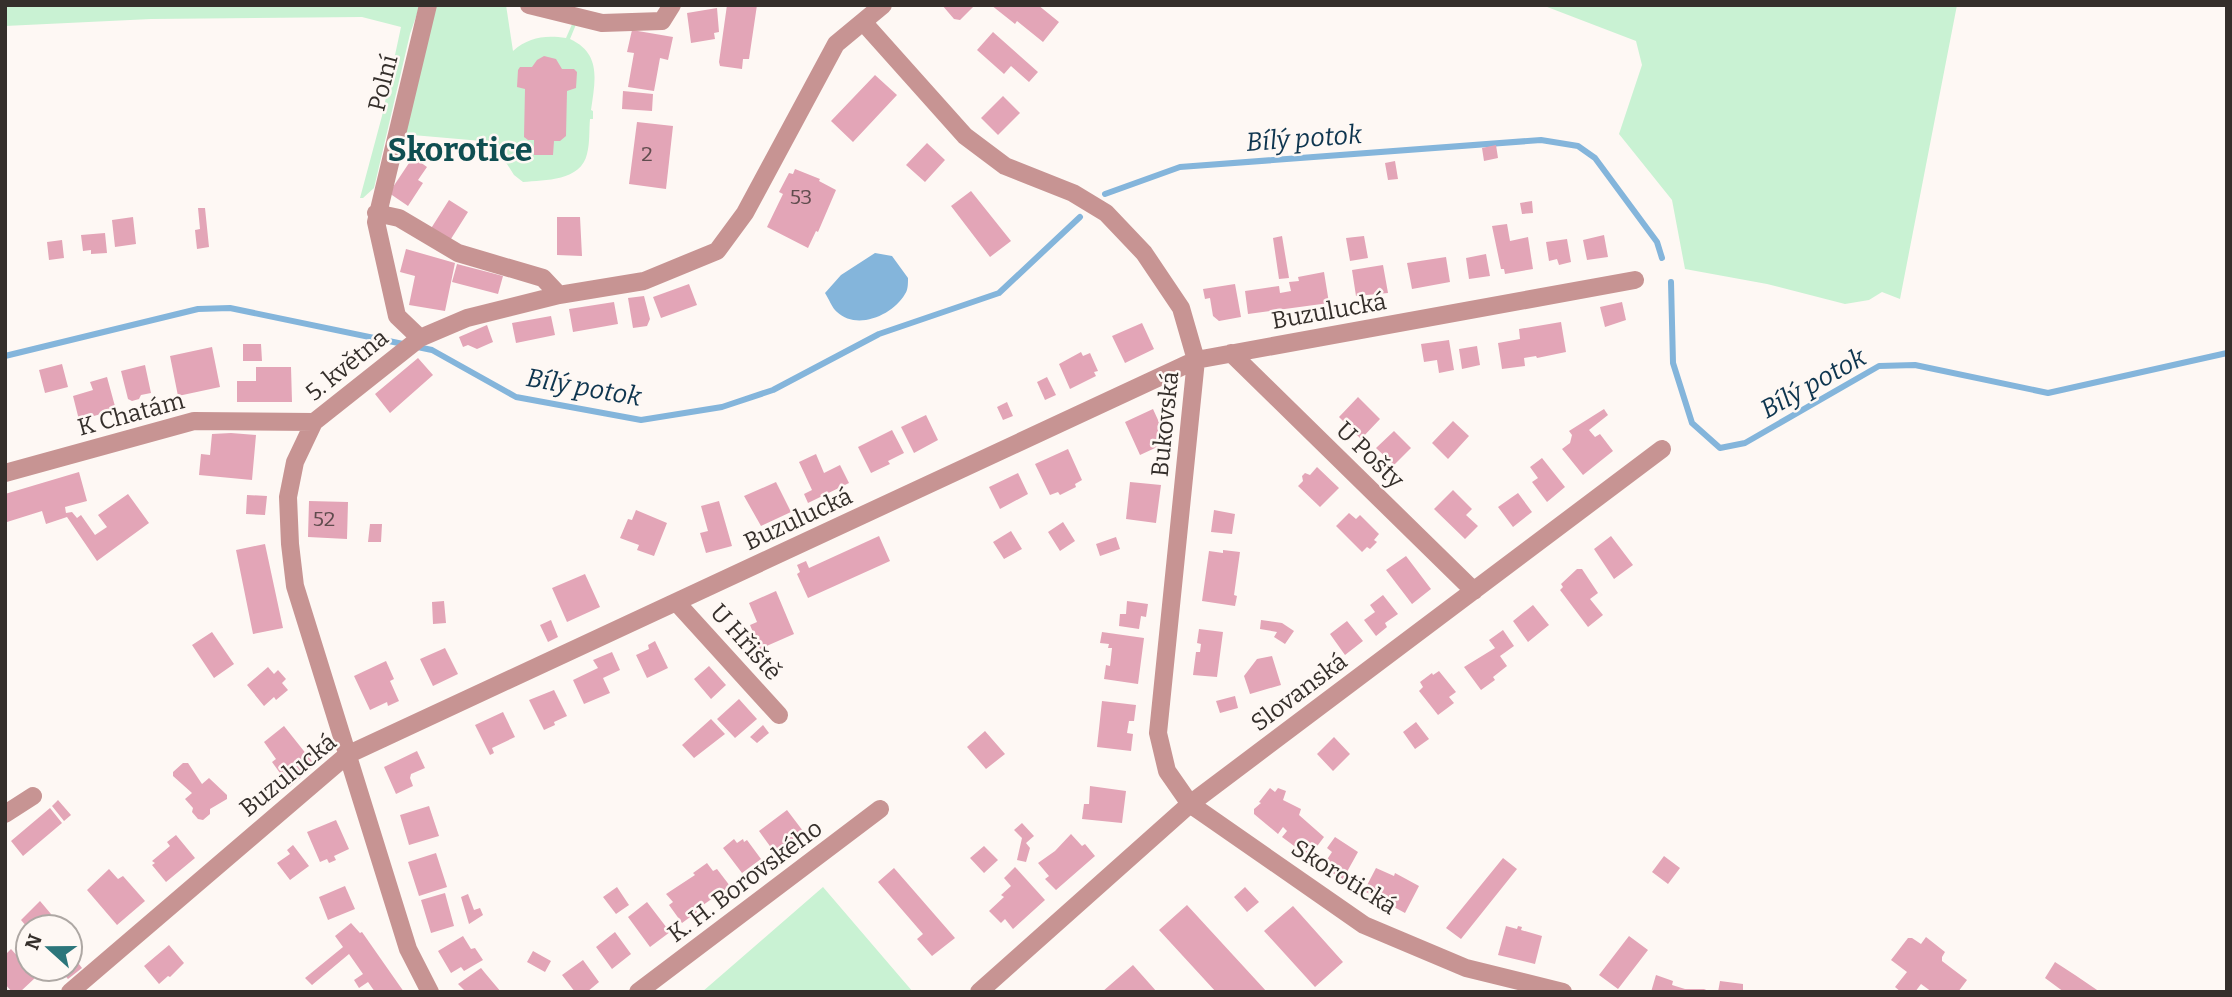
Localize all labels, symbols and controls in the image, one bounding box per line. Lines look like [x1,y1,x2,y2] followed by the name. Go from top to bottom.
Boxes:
[363,52,403,114] street label: Polní
[1245,119,1364,158] water label: Bílý potok
[387,131,533,169] district label: Skorotice
[641,141,653,167] house number: 2
[790,184,812,210] house number: 53
[1270,287,1388,335] street label: Buzulucká
[300,323,394,407] street label: 5. května
[1755,341,1872,425] water label: Bílý potok
[524,362,645,413] water label: Bílý potok
[1146,370,1184,478] street label: Bukovská
[75,386,187,442] street label: K Chatám
[1330,416,1410,494] street label: U Pošty
[740,482,856,556] street label: Buzulucká
[313,506,335,532] house number: 52
[705,598,787,686] street label: U Hřiště
[1246,647,1352,737] street label: Slovanská
[234,728,342,822] street label: Buzulucká
[662,814,828,948] street label: K. H. Borovského
[1286,834,1402,920] street label: Skorotická
[14,913,84,983] north arrow
[20,931,47,953] text: N

